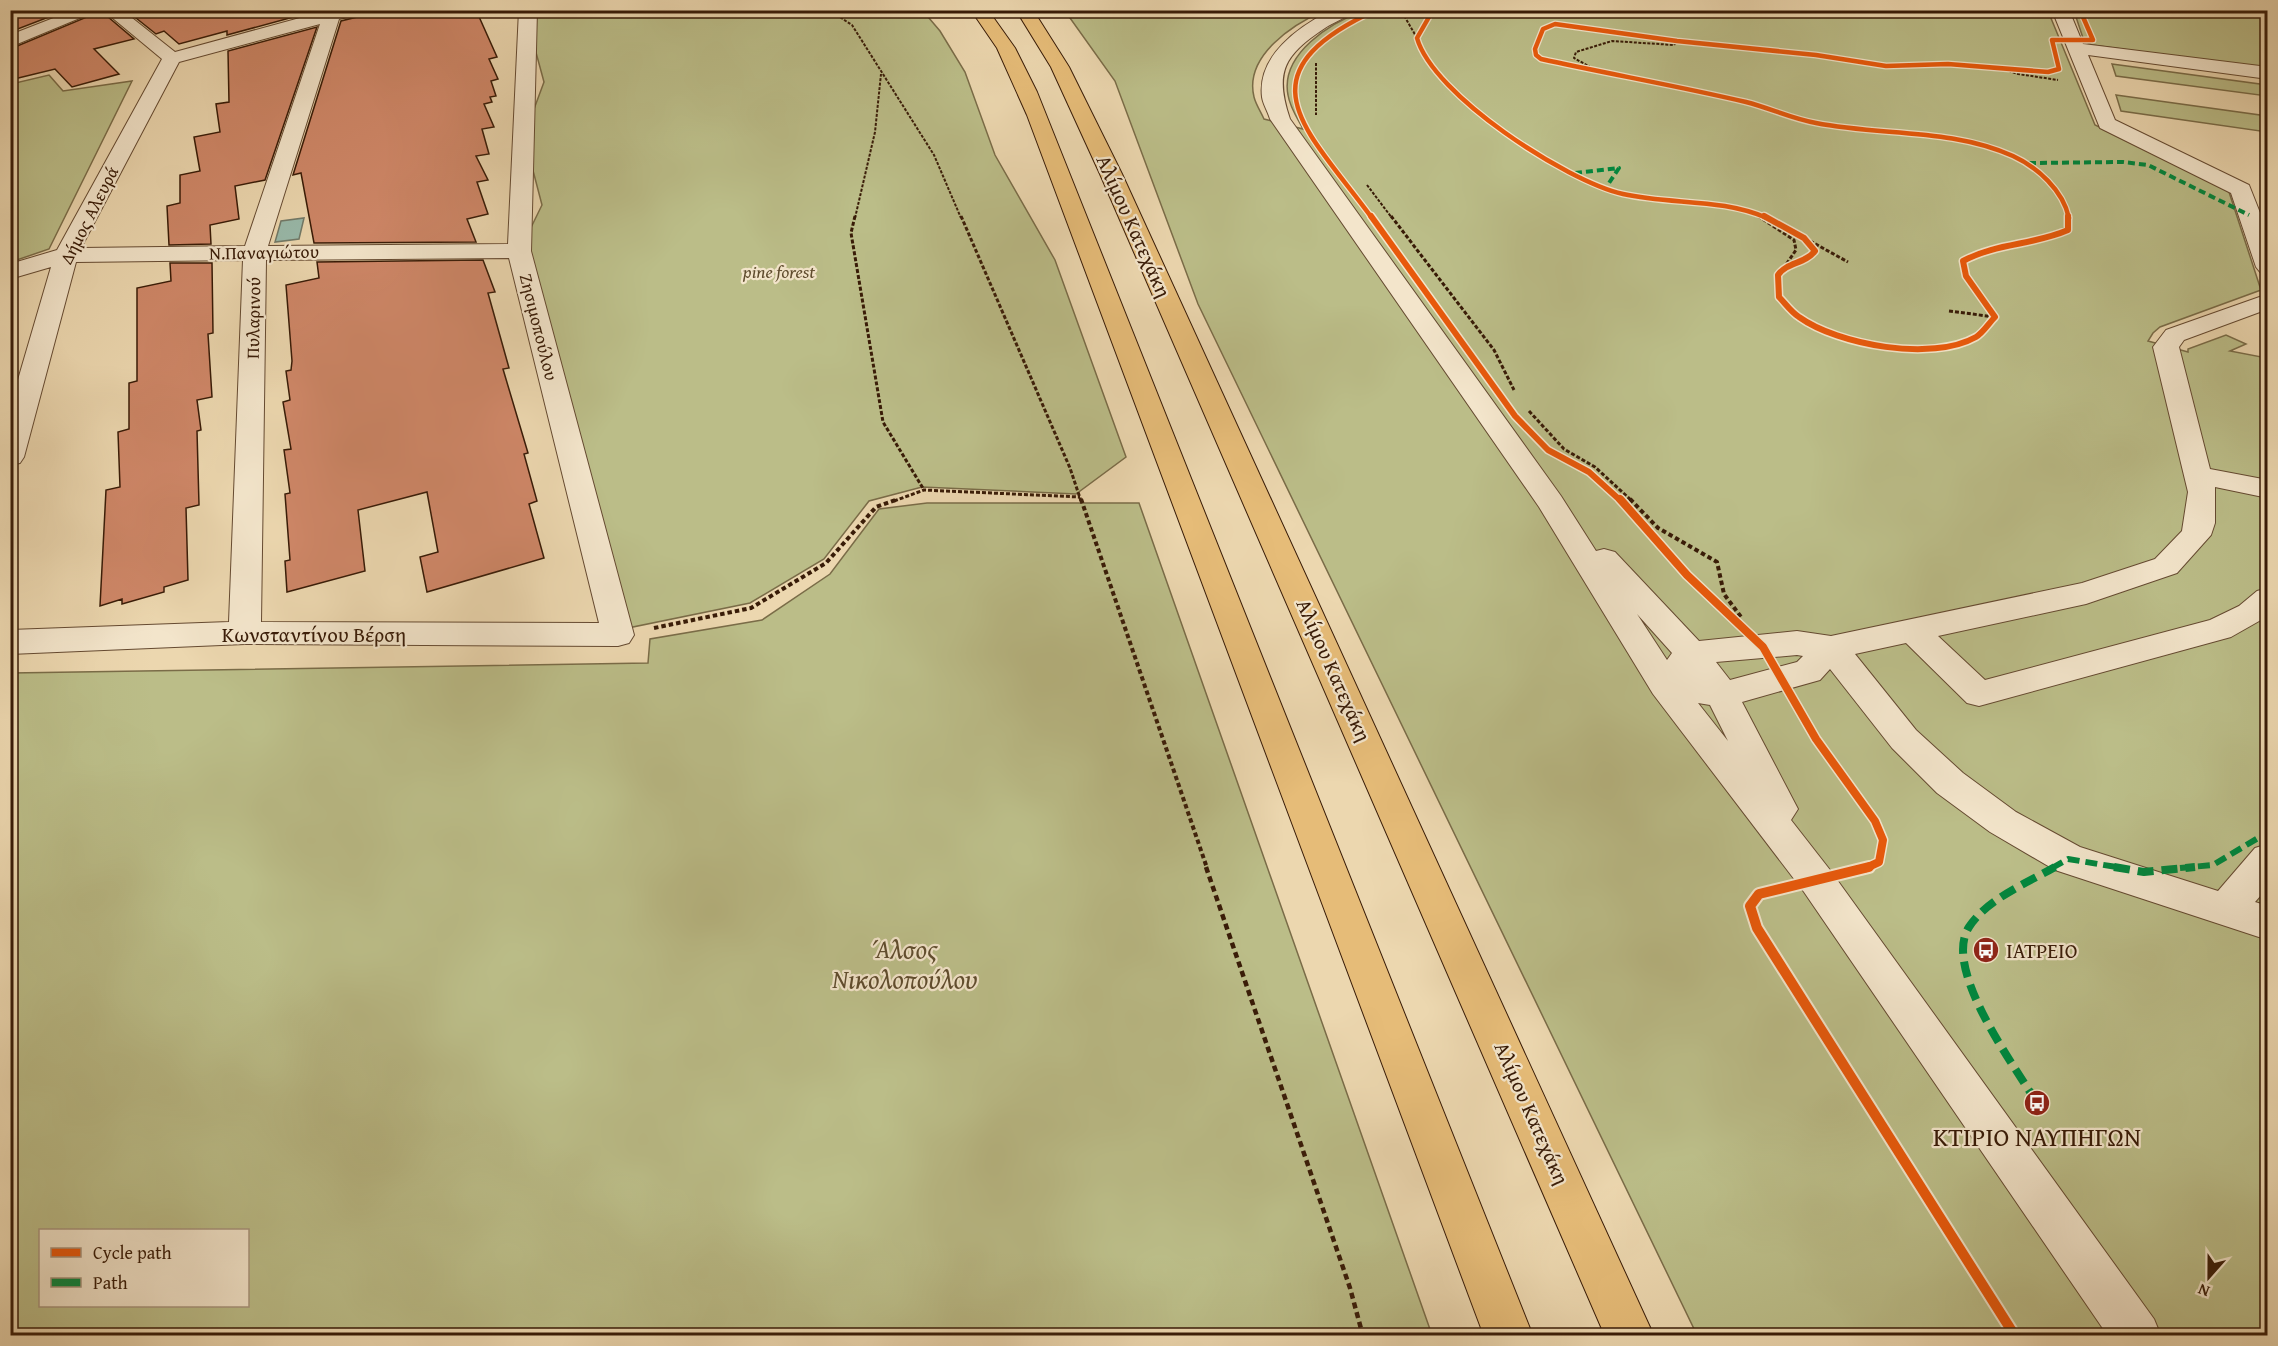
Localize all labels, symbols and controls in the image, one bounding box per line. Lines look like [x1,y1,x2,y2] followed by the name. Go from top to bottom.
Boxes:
[1089,150,1179,302] street label: Αλίμου Κατεχάκη
[53,161,125,269] street label: Δήμος Αλευρά
[209,238,319,266] street label: Ν.Παναγιώτου
[742,258,815,285] park label: pine forest
[513,271,565,383] street label: Ζησιμοπούλου
[239,277,267,359] street label: Πυλαρινού
[1289,594,1379,746] street label: Αλίμου Κατεχάκη
[222,619,406,650] street label: Κωνσταντίνου Βέρση
[831,929,978,998] park label: Άλσος Νικολοπούλου
[1971,935,2001,965] bus stop icon: ΙΑΤΡΕΙΟ
[2006,935,2077,966] place label: ΙΑΤΡΕΙΟ
[1487,1037,1577,1189] street label: Αλίμου Κατεχάκη
[2022,1088,2052,1118] bus stop icon: ΚΤΙΡΙΟ ΝΑΥΠΗΓΩΝ
[1933,1117,2141,1156] place label: ΚΤΙΡΙΟ ΝΑΥΠΗΓΩΝ
[39,1229,249,1307] legend
[93,1239,172,1266] text: Cycle path
[2179,1247,2239,1307] north arrow
[93,1269,128,1296] text: Path
[2194,1278,2213,1304] text: N

